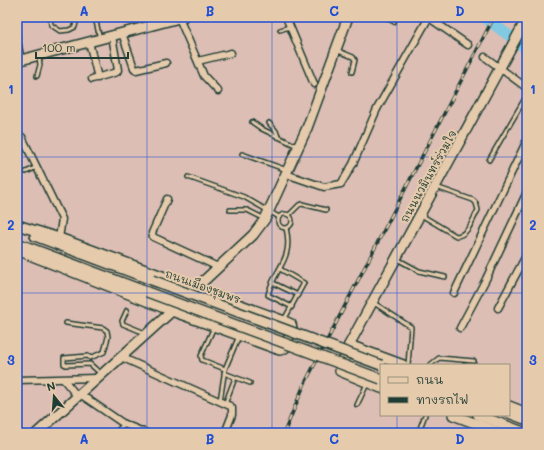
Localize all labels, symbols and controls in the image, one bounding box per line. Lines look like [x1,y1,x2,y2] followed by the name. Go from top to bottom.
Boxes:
[79,2,89,19] text: A
[206,2,215,19] text: B
[329,2,339,19] text: C
[455,2,465,19] text: D
[36,34,128,60] scale bar
[42,39,76,55] text: 100 m
[8,80,14,97] text: 1
[530,80,536,97] text: 1
[396,127,460,225] street label: ถนนนวมินทร์ร่วมใจ
[7,216,15,233] text: 2
[529,216,537,233] text: 2
[162,265,243,310] street label: ถนนเมืองชุมพร
[7,351,15,368] text: 3
[529,351,537,368] text: 3
[380,364,510,416] legend
[416,371,444,387] text: ถนน
[34,376,74,416] north arrow
[45,378,57,394] text: N
[416,391,469,407] text: ทางรถไฟ
[79,430,89,447] text: A
[206,430,215,447] text: B
[329,430,339,447] text: C
[455,430,465,447] text: D

